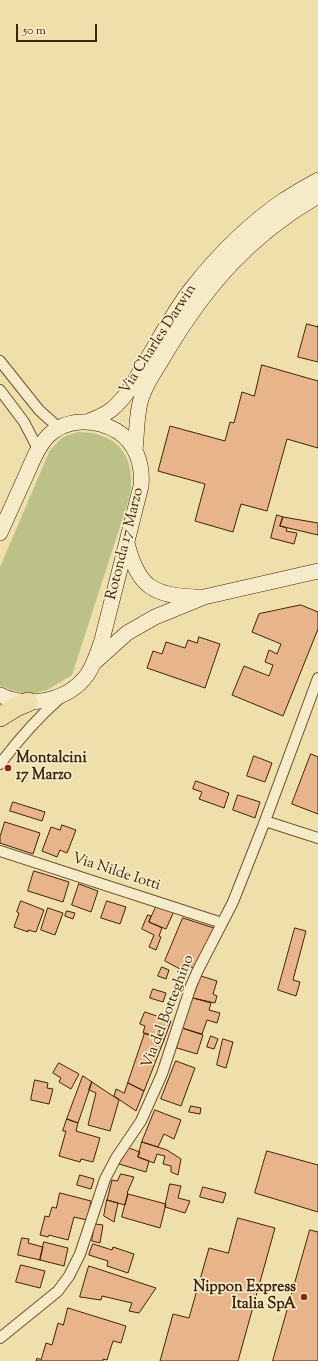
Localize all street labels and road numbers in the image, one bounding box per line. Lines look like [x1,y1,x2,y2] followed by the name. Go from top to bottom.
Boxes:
[117,282,201,398] street label: Via Charles Darwin
[103,486,149,602] street label: Rotonda 17 Marzo
[70,850,162,896] street label: Via Nilde Iotti
[139,953,199,1071] street label: Via del Botteghino

